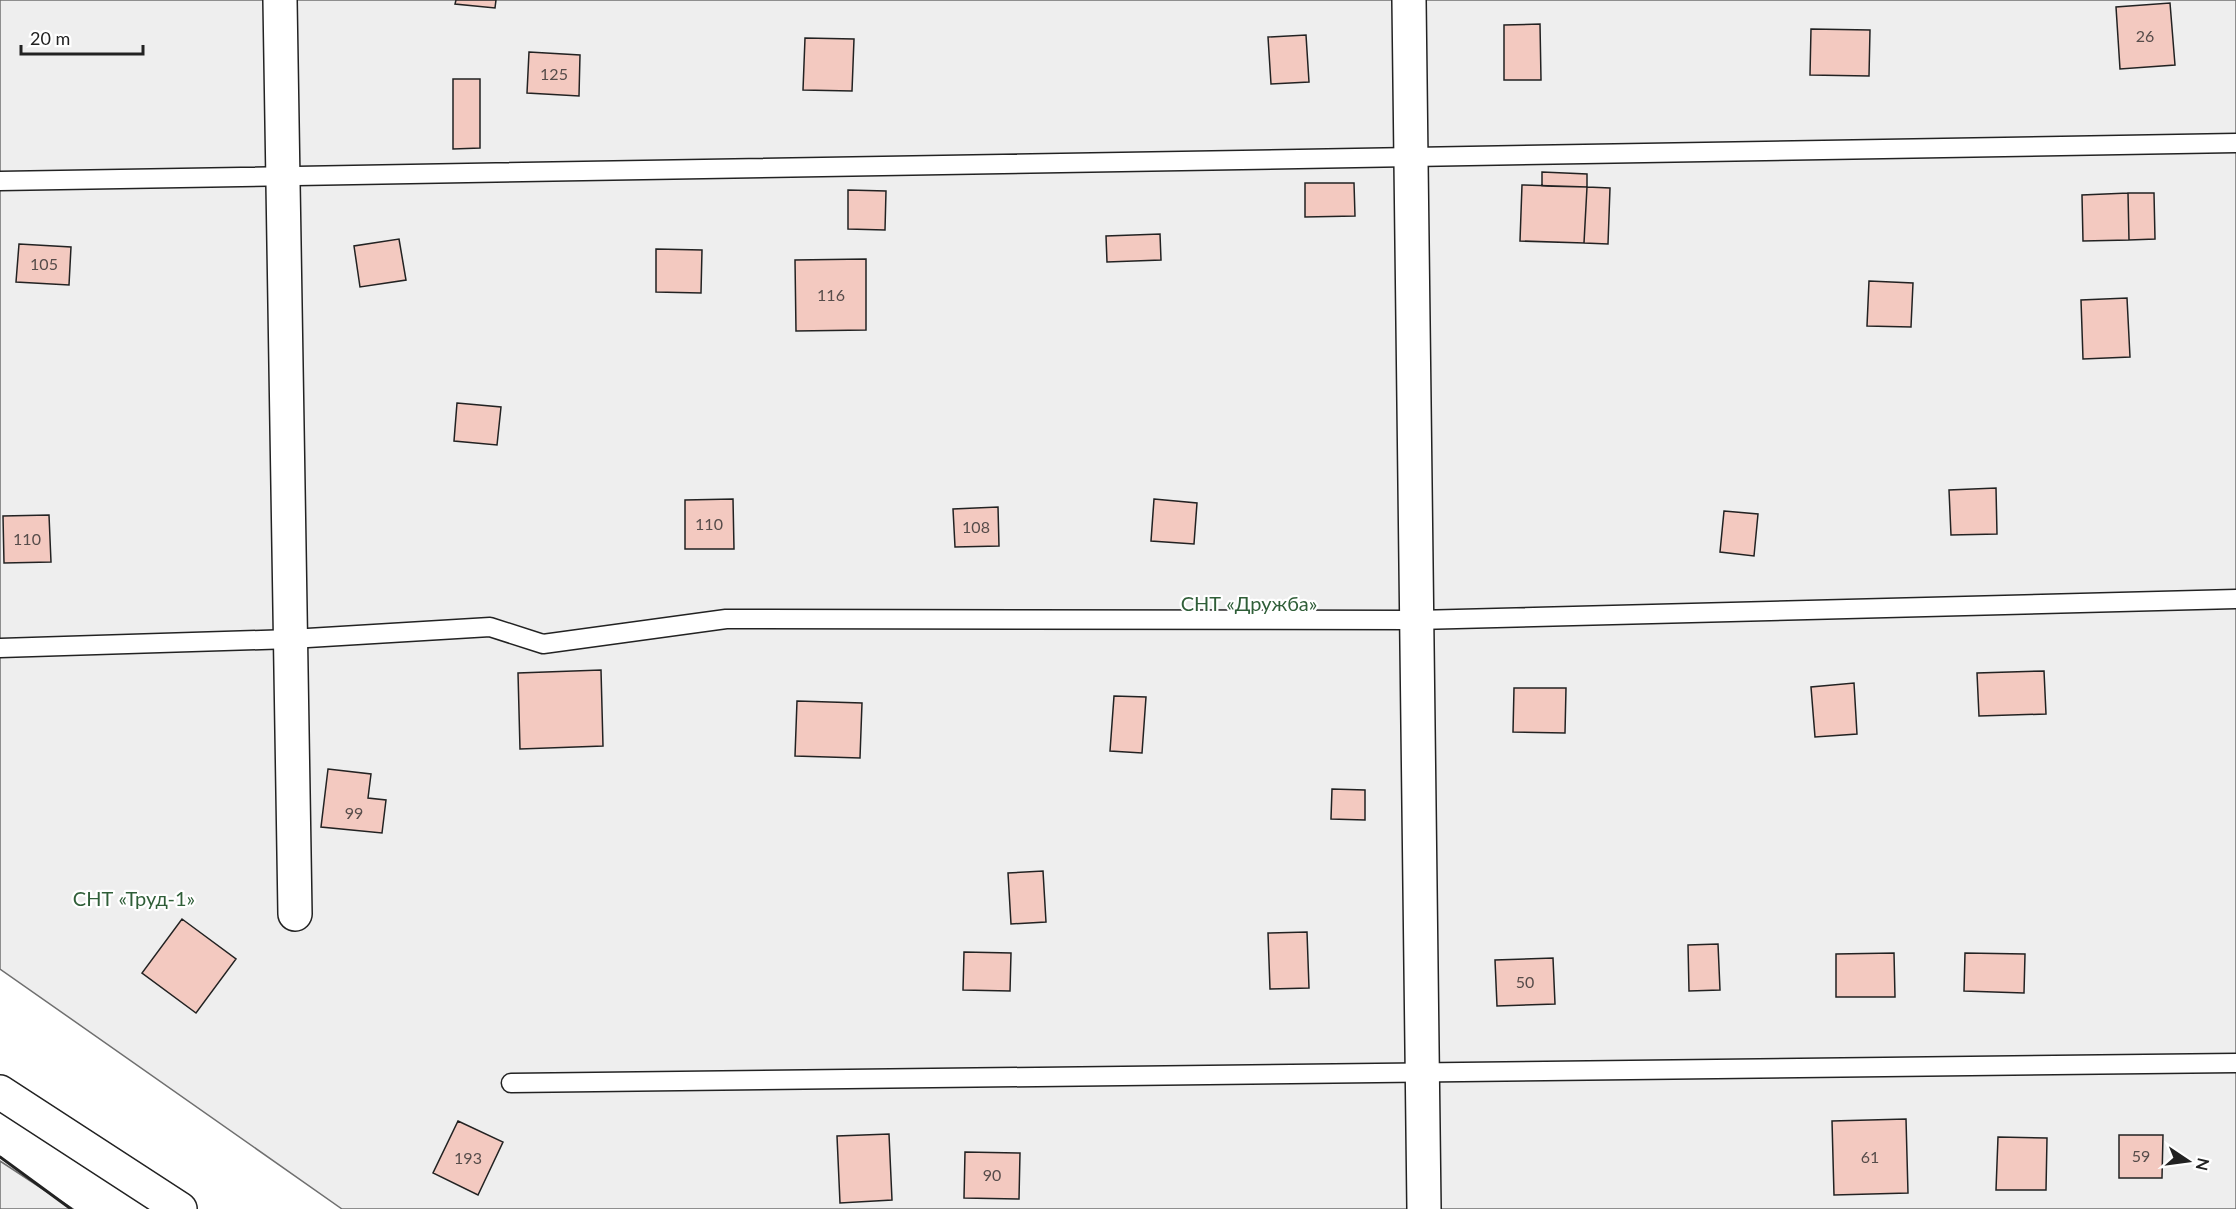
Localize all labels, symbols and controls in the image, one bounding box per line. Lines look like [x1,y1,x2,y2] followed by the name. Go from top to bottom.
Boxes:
[21,18,142,56] scale bar
[2136,26,2154,45] house number: 26
[30,27,70,49] text: 20 m
[540,64,568,83] house number: 125
[30,254,58,273] house number: 105
[817,285,845,304] house number: 116
[695,514,723,533] house number: 110
[962,517,990,536] house number: 108
[13,529,41,548] house number: 110
[1181,591,1317,615] park label: СНТ «Дружба»
[345,803,363,822] house number: 99
[73,886,195,910] park label: СНТ «Труд-1»
[1516,972,1534,991] house number: 50
[2158,1131,2218,1191] north arrow
[2132,1146,2150,1165] house number: 59
[1861,1147,1879,1166] house number: 61
[454,1148,482,1167] house number: 193
[2192,1156,2214,1173] text: N
[983,1165,1001,1184] house number: 90

